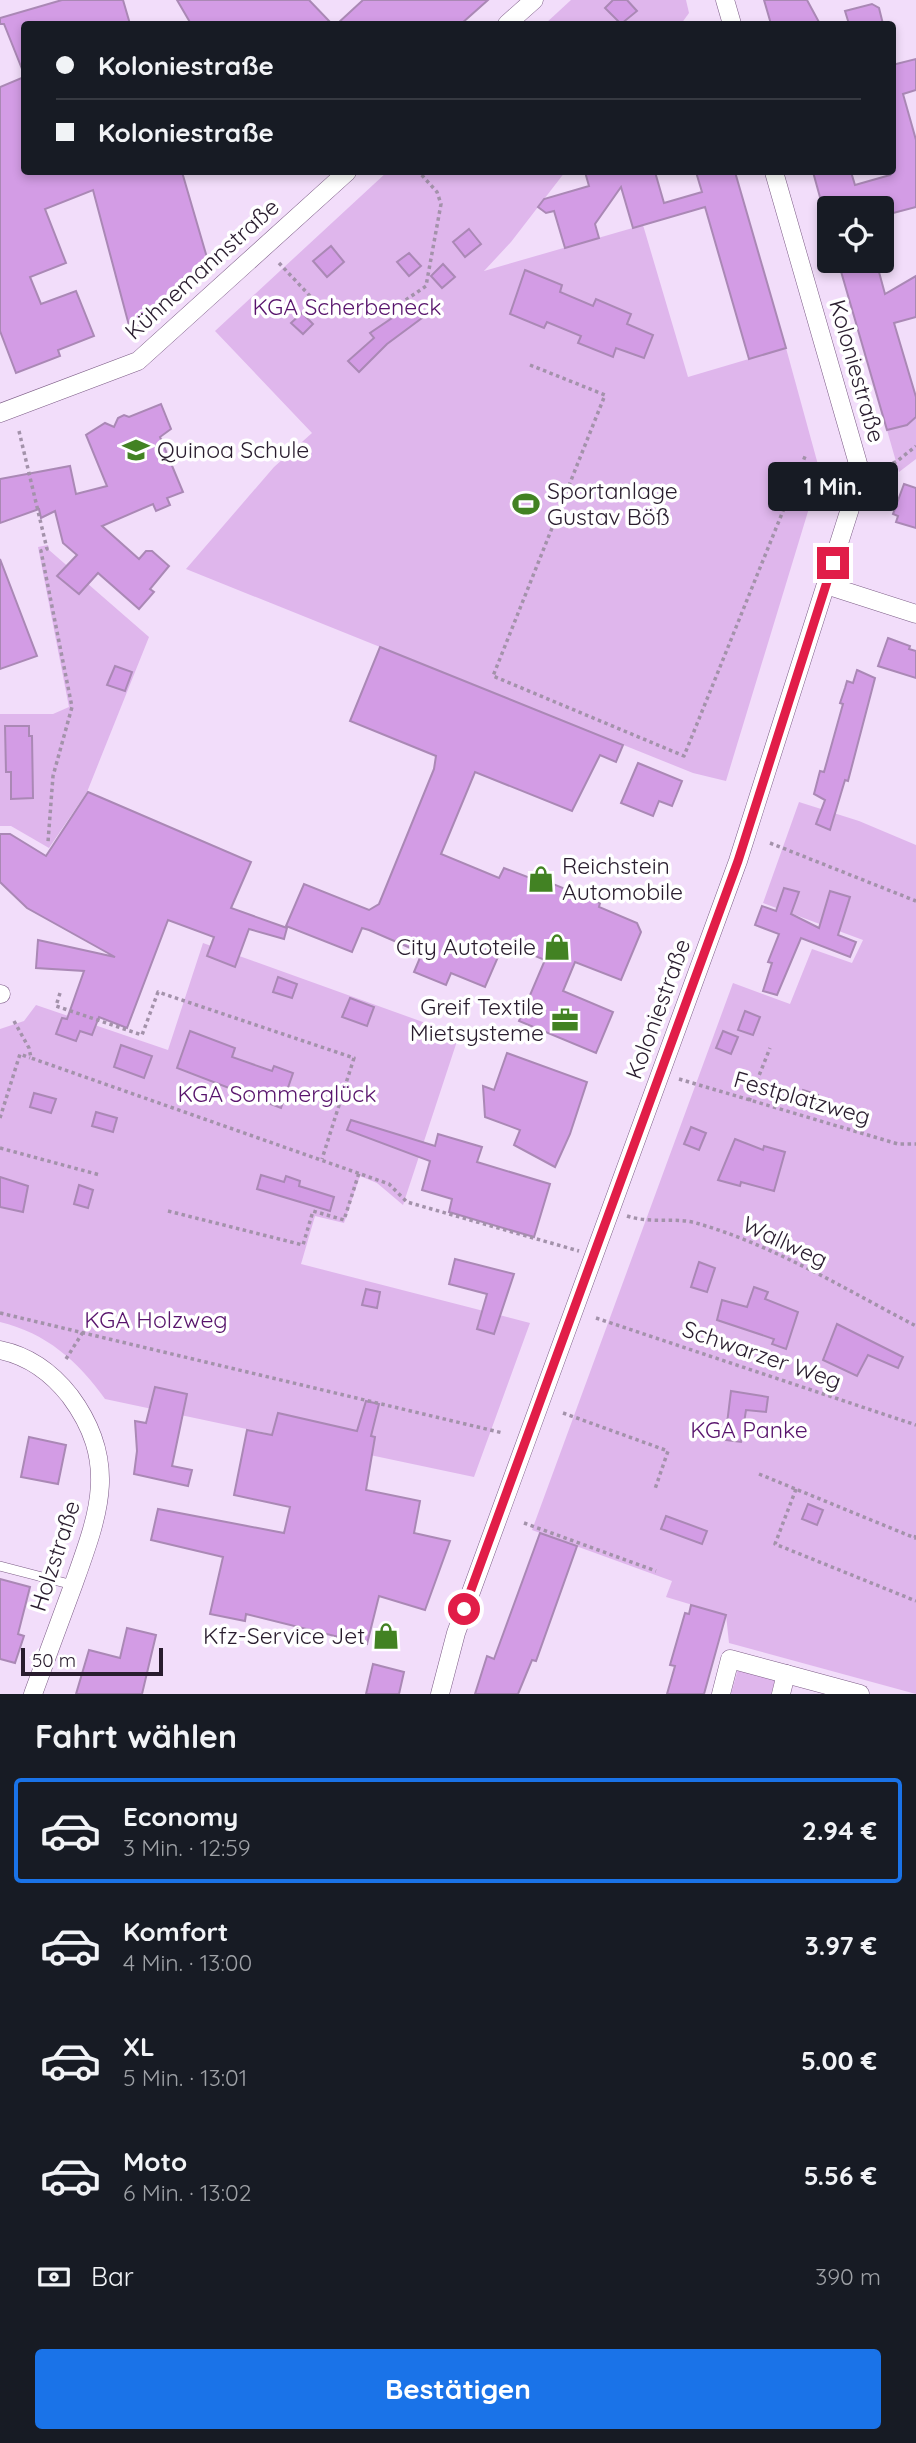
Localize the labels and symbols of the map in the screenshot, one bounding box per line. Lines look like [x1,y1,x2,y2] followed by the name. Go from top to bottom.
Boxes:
[119,192,285,345] street label: Kühnemannstraße
[252,292,442,321] park label: KGA Scherbeneck
[823,296,892,446] street label: Koloniestraße
[121,435,151,465] school or university icon: Quinoa Schule
[157,435,309,464] place label: Quinoa Schule
[768,462,898,510] callout: 1 Min.
[547,476,678,531] place label: Sportanlage Gustav Böß
[511,489,541,519] sports icon: Sportanlage Gustav Böß
[817,547,849,579] route end
[562,851,683,906] place label: Reichstein Automobile
[526,864,556,894] shop icon: Reichstein Automobile
[396,932,536,961] place label: City Autoteile
[542,932,572,962] shop icon: City Autoteile
[619,935,696,1083] street label: Koloniestraße
[410,992,544,1047] place label: Greif Textile Mietsysteme
[550,1005,580,1035] office icon: Greif Textile Mietsysteme
[730,1064,874,1131] street label: Festplatzweg
[177,1079,377,1108] park label: KGA Sommerglück
[738,1209,832,1274] street label: Wallweg
[84,1305,228,1334] park label: KGA Holzweg
[679,1314,845,1395] street label: Schwarzer Weg
[690,1415,808,1444] park label: KGA Panke
[23,1497,86,1615] street label: Holzstraße
[448,1593,480,1625] route start
[203,1621,365,1650] place label: Kfz-Service Jet
[371,1621,401,1651] shop icon: Kfz-Service Jet
[21,1645,163,1677] scale bar

